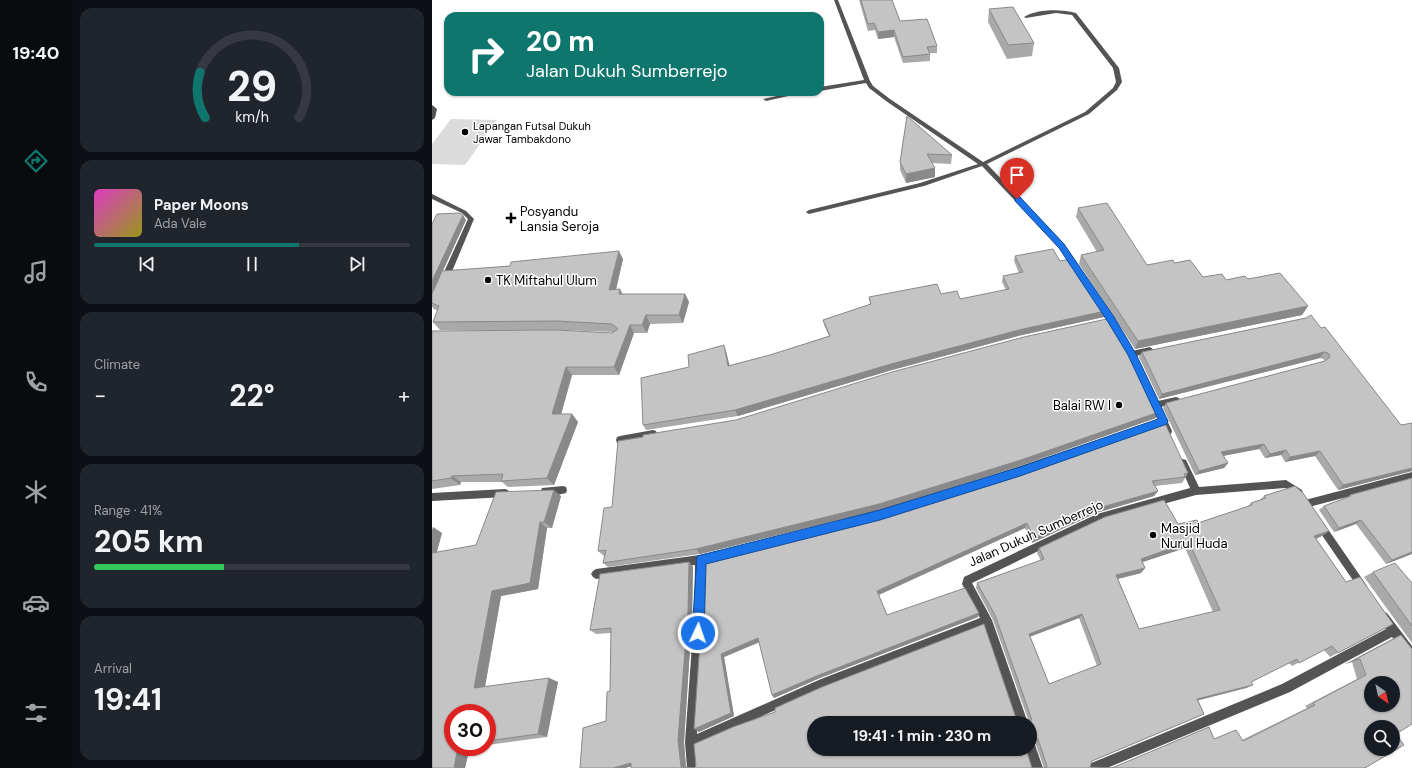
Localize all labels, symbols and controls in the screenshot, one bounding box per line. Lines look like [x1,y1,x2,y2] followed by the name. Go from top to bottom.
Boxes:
[526,23,595,60] text: 20 m
[460,28,512,80] icon: right
[13,41,59,65] text: 19:40
[526,59,728,83] text: Jalan Dukuh Sumberrejo
[227,60,277,114] text: 29
[235,108,269,126] text: km/h
[473,119,591,146] place label: Lapangan Futsal Dukuh Jawar Tambakdono
[460,127,470,137] marker: Lapangan Futsal Dukuh Jawar Tambakdono
[22,147,50,175] icon: directions
[1000,158,1034,199] pin
[1006,164,1028,186] icon: arrive
[154,195,249,215] text: Paper Moons
[520,203,599,235] place label: Posyandu Lansia Seroja
[505,212,517,224] marker: Posyandu Lansia Seroja
[154,215,206,232] text: Ada Vale
[136,253,158,275] icon: previous
[241,253,263,275] icon: pause
[346,253,368,275] icon: next
[22,258,50,286] icon: music
[496,272,597,289] place label: TK Miftahul Ulum
[483,275,493,285] marker: TK Miftahul Ulum
[94,356,140,373] text: Climate
[22,368,50,396] icon: phone
[229,376,275,415] text: 22°
[94,381,106,410] text: −
[398,381,410,410] text: +
[1053,397,1111,414] place label: Balai RW I
[1114,400,1124,410] marker: Balai RW I
[22,478,50,506] icon: climate
[966,496,1106,570] street label: Jalan Dukuh Sumberrejo
[94,502,162,519] text: Range · 41%
[1161,520,1228,552] place label: Masjid Nurul Huda
[94,522,204,561] text: 205 km
[1148,530,1158,540] marker: Masjid Nurul Huda
[22,589,50,617] icon: car
[677,612,719,654] position arrow
[94,660,132,677] text: Arrival
[1364,676,1400,712] north arrow
[1364,676,1400,756] map controls
[94,680,162,719] text: 19:41
[22,699,50,727] icon: filters
[444,704,496,756] speed limit sign: 30
[1364,720,1400,756] button: search
[853,726,991,746] text: 19:41 · 1 min · 230 m

